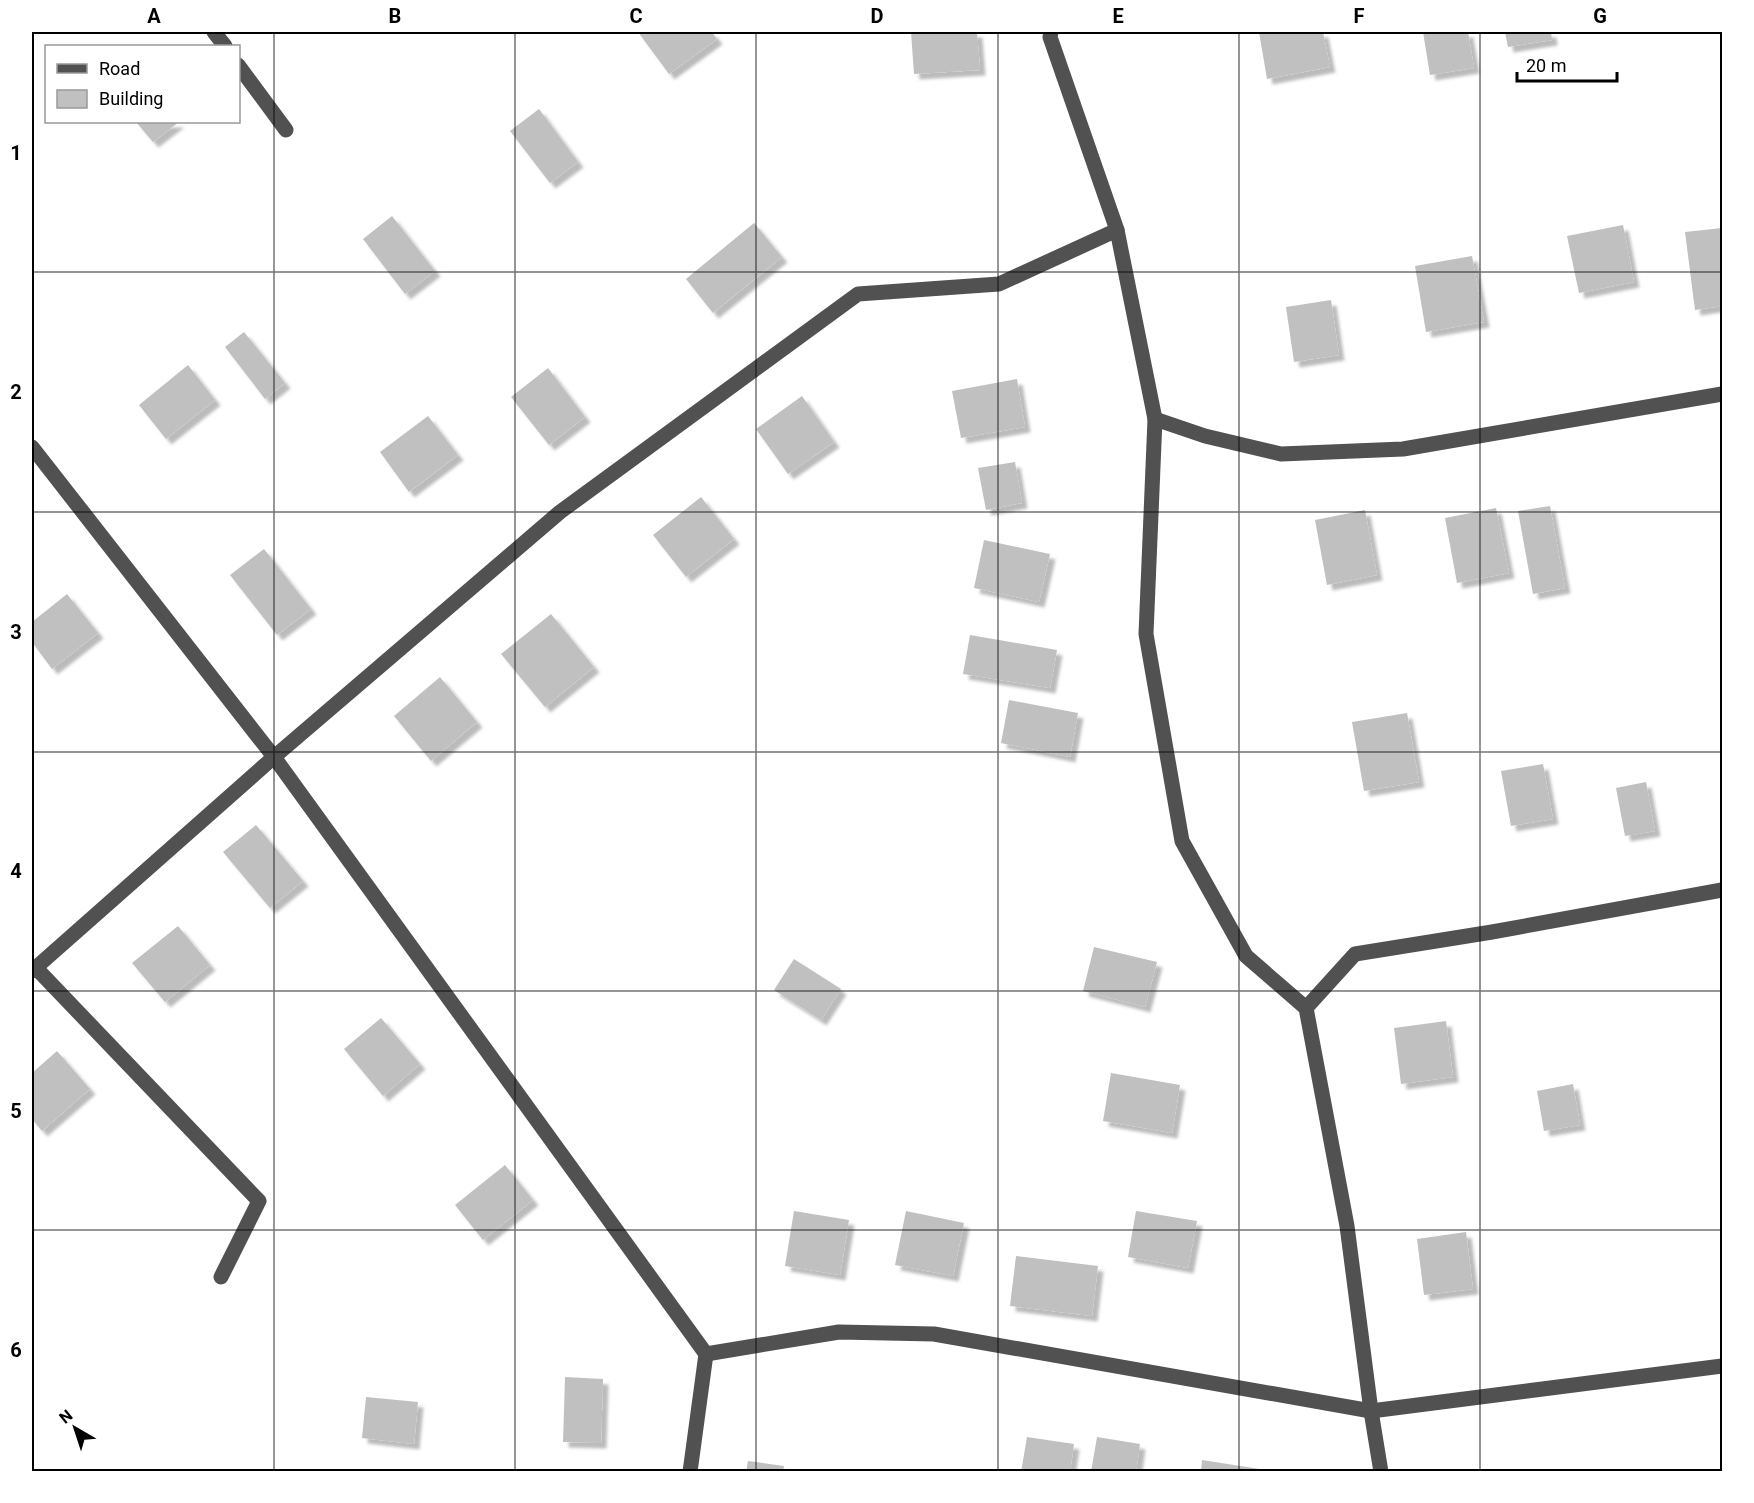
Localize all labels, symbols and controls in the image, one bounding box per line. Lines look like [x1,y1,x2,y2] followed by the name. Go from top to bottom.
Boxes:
[147,4,161,28] text: A
[389,4,401,28] text: B
[629,4,643,28] text: C
[871,4,884,28] text: D
[1112,4,1124,28] text: E
[1354,4,1365,28] text: F
[1593,4,1607,28] text: G
[45,45,240,123] legend
[1517,45,1618,83] scale bar
[1526,55,1566,76] text: 20 m
[99,58,140,79] text: Road
[99,88,163,109] text: Building
[10,141,22,165] text: 1
[10,380,22,404] text: 2
[10,620,22,644] text: 3
[10,859,22,883] text: 4
[10,1099,22,1123] text: 5
[10,1338,22,1362] text: 6
[45,1398,105,1458] north arrow
[56,1406,76,1428] text: N

